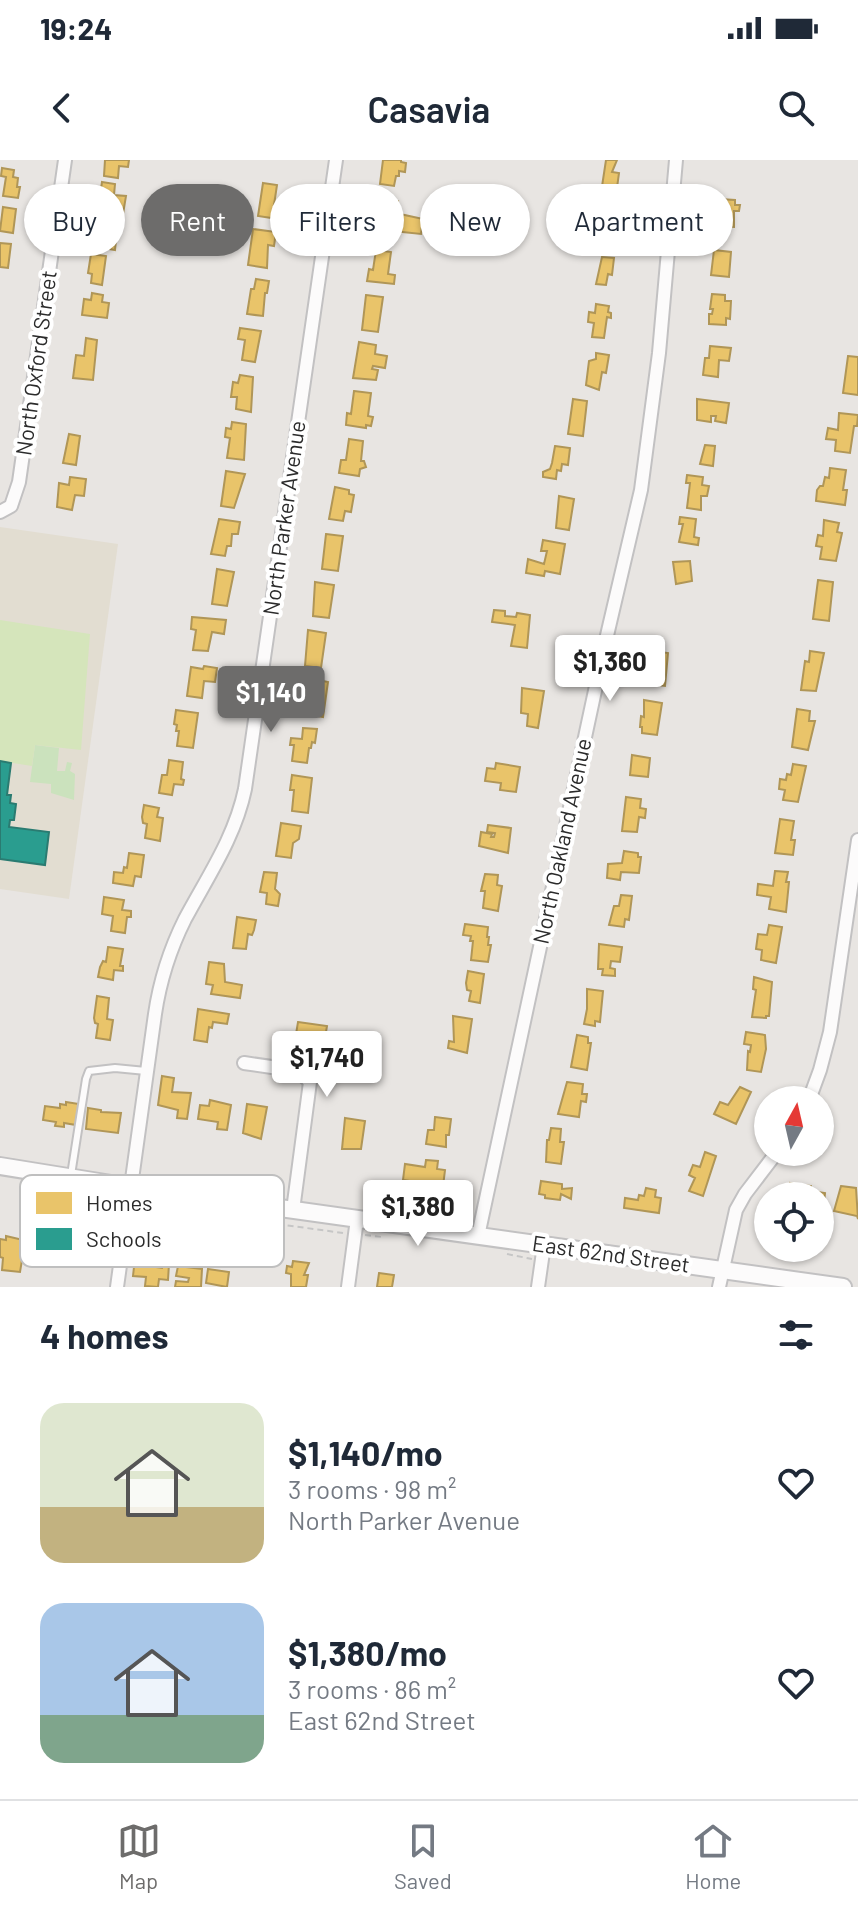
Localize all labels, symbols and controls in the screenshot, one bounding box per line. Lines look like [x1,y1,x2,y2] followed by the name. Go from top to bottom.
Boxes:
[40,10,112,46] text: 19:24
[40,86,84,130] icon: back
[774,86,818,130] icon: search
[368,87,490,130] text: Casavia
[24,184,125,256] chip: Buy
[141,184,254,256] chip: Rent
[270,184,404,256] chip: Filters
[420,184,530,256] chip: New
[546,184,733,256] chip: Apartment
[9,269,61,457] street label: North Oxford Street
[256,419,310,617] street label: North Parker Avenue
[545,635,675,703] pin: $1,360
[573,645,647,676] text: $1,360
[206,666,336,734] pin: $1,140
[236,676,306,707] text: $1,140
[527,736,596,946] street label: North Oakland Avenue
[262,1031,392,1099] pin: $1,740
[290,1041,364,1072] text: $1,740
[754,1086,834,1166] north arrow
[754,1086,834,1262] map controls
[20,1175,284,1267] legend
[353,1180,483,1248] pin: $1,380
[754,1182,834,1262] button: locate
[86,1189,153,1215] text: Homes
[381,1190,455,1221] text: $1,380
[86,1225,162,1251] text: Schools
[531,1229,692,1277] street label: East 62nd Street
[774,1313,818,1357] icon: filters
[40,1315,169,1356] text: 4 homes
[288,1432,443,1473] text: $1,140/mo
[104,1435,200,1531] icon: home
[774,1461,818,1505] icon: heart
[288,1473,456,1504] text: 3 rooms · 98 m²
[288,1504,520,1535] text: North Parker Avenue
[288,1632,447,1673] text: $1,380/mo
[104,1635,200,1731] icon: home
[774,1661,818,1705] icon: heart
[288,1673,456,1704] text: 3 rooms · 86 m²
[288,1704,476,1735] text: East 62nd Street
[117,1819,161,1893] tab: Map
[394,1819,452,1893] tab: Saved
[685,1819,741,1893] tab: Home

